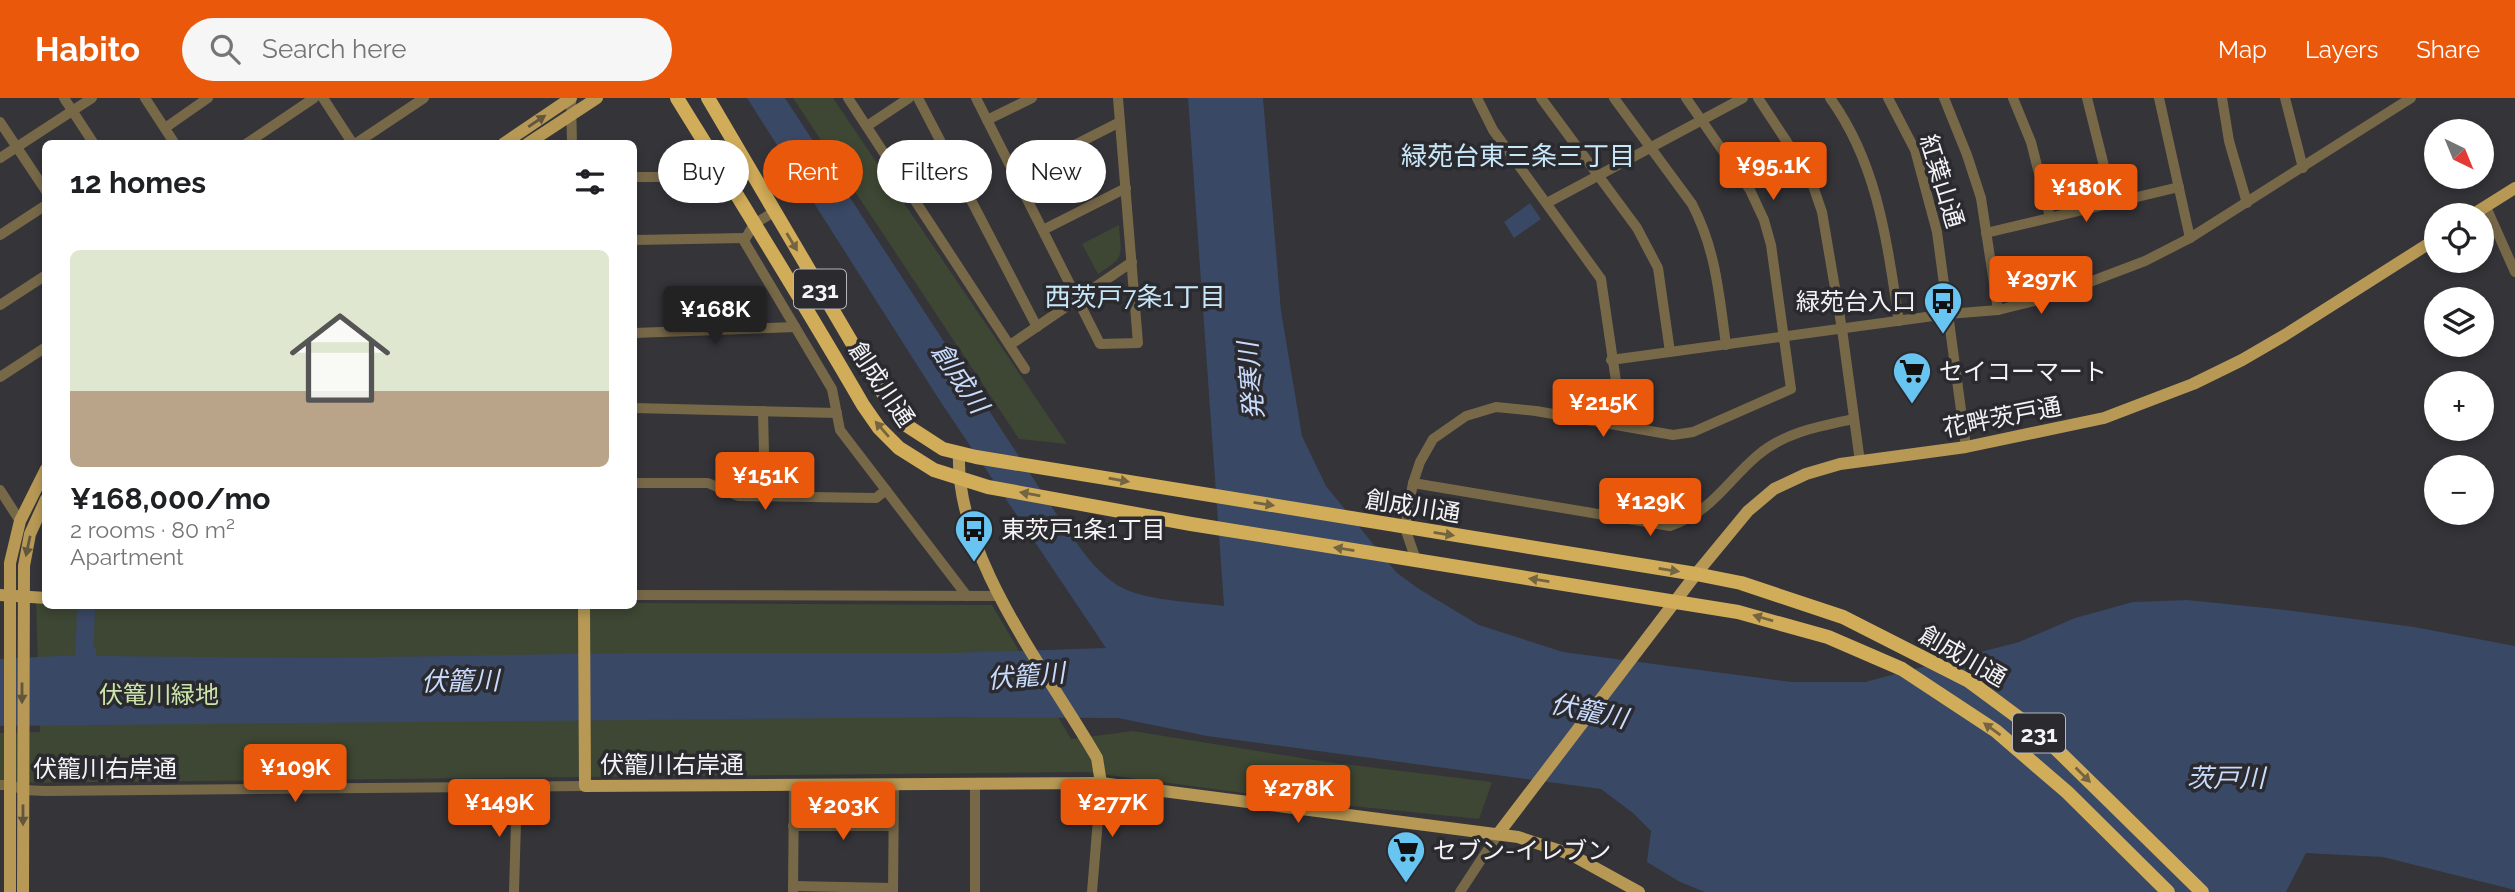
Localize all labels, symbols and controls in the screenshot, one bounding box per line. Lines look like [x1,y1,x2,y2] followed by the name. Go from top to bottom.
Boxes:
[182,18,672,81] search box
[35,30,140,69] text: Habito
[206,30,244,68] icon: search
[262,34,406,64] text: Search here
[2218,35,2267,64] text: Map
[2305,35,2378,64] text: Layers
[2416,35,2480,64] text: Share
[528,114,546,128] one-way arrow
[2424,119,2494,189] north arrow
[2424,119,2494,525] map controls
[1914,131,1970,231] street label: 紅葉山通
[658,140,749,203] chip: Buy
[763,140,863,203] chip: Rent
[877,140,992,203] chip: Filters
[1006,140,1106,203] chip: New
[1401,141,1635,171] district label: 緑苑台東三条三丁目
[1716,142,1830,202] pin: ¥95.1K
[1736,151,1810,178] text: ¥95.1K
[571,163,609,201] icon: filters
[2037,164,2135,224] pin: ¥180K
[70,165,206,200] text: 12 homes
[2050,173,2122,200] text: ¥180K
[2424,203,2494,273] button: locate
[785,232,798,251] one-way arrow
[1992,256,2090,316] pin: ¥297K
[2005,265,2077,292] text: ¥297K
[794,270,846,308] road number: 231
[1922,280,1964,335] bus stop icon: 緑苑台入口
[1044,282,1226,312] district label: 西茨戸7条1丁目
[666,286,764,346] pin: ¥168K
[1796,287,1916,316] place label: 緑苑台入口
[2424,287,2494,357] button: layers
[277,295,403,421] icon: home
[680,295,750,322] text: ¥168K
[843,336,921,432] street label: 創成川通
[926,337,996,421] water label: 創成川
[1232,338,1269,421] water label: 発寒川
[1891,350,1933,405] supermarket icon: セイコーマート
[1939,357,2107,386] place label: セイコーマート
[2424,371,2494,441] button: +
[1554,380,1652,439] pin: ¥215K
[1569,388,1637,415] text: ¥215K
[1940,391,2064,443] street label: 花畔茨戸通
[875,421,890,438] one-way arrow
[716,452,814,512] pin: ¥151K
[2424,455,2494,525] button: −
[731,461,799,488] text: ¥151K
[1108,475,1130,486] one-way arrow
[1601,478,1699,538] pin: ¥129K
[70,481,271,516] text: ¥168,000/mo
[1363,484,1463,528] street label: 創成川通
[1615,487,1685,514] text: ¥129K
[1019,488,1041,499] one-way arrow
[1253,499,1275,510] one-way arrow
[953,508,995,563] bus stop icon: 東茨戸1条1丁目
[1001,515,1166,544] place label: 東茨戸1条1丁目
[70,516,235,543] text: 2 rooms · 80 m²
[1433,529,1455,540] one-way arrow
[22,535,33,557] one-way arrow
[70,543,184,570] text: Apartment
[1333,543,1355,554] one-way arrow
[1658,565,1680,576] one-way arrow
[1527,574,1549,585] one-way arrow
[1752,613,1773,623] one-way arrow
[1914,619,2012,693] street label: 創成川通
[986,657,1069,694] water label: 伏籠川
[421,665,502,697] water label: 伏籠川
[99,680,219,709] park label: 伏篭川緑地
[16,682,28,704] one-way arrow
[1548,688,1633,734] water label: 伏籠川
[2013,713,2065,752] road number: 231
[1983,722,2001,736] one-way arrow
[246,744,344,804] pin: ¥109K
[600,750,744,779] street label: 伏籠川右岸通
[260,753,330,780] text: ¥109K
[33,754,177,783] street label: 伏籠川右岸通
[2187,763,2268,793] water label: 茨戸川
[1249,766,1347,825] pin: ¥278K
[2074,766,2091,782] one-way arrow
[1262,774,1334,801] text: ¥278K
[450,780,548,839] pin: ¥149K
[1063,780,1161,839] pin: ¥277K
[794,782,892,842] pin: ¥203K
[464,788,534,815] text: ¥149K
[1077,788,1147,815] text: ¥277K
[807,791,879,818] text: ¥203K
[17,804,29,826] one-way arrow
[1385,829,1427,884] supermarket icon: セブン-イレブン
[1433,836,1611,865] place label: セブン-イレブン

